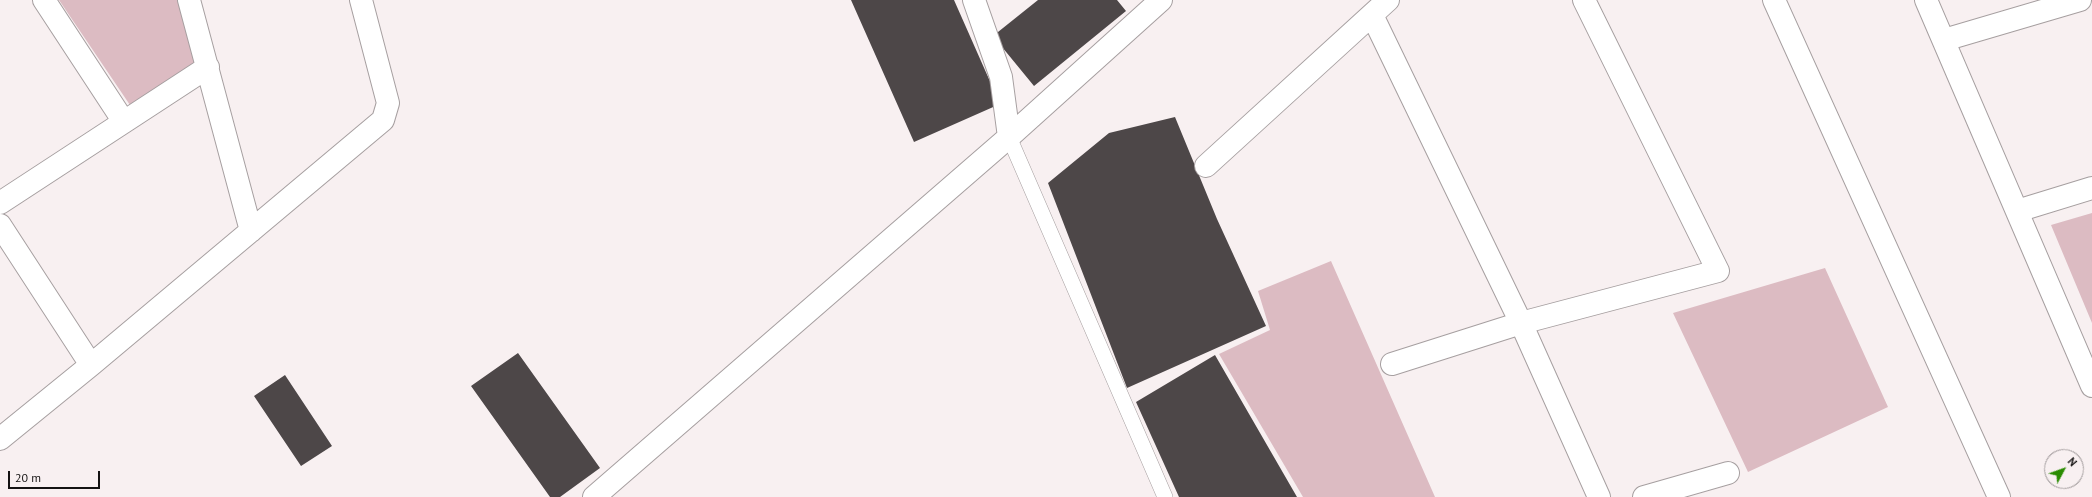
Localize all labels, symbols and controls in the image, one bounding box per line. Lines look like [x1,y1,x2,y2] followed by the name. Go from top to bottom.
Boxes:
[2044,449,2084,489] north arrow
[2065,454,2080,469] text: N
[10,463,102,489] scale bar
[15,470,41,485] text: 20 m

